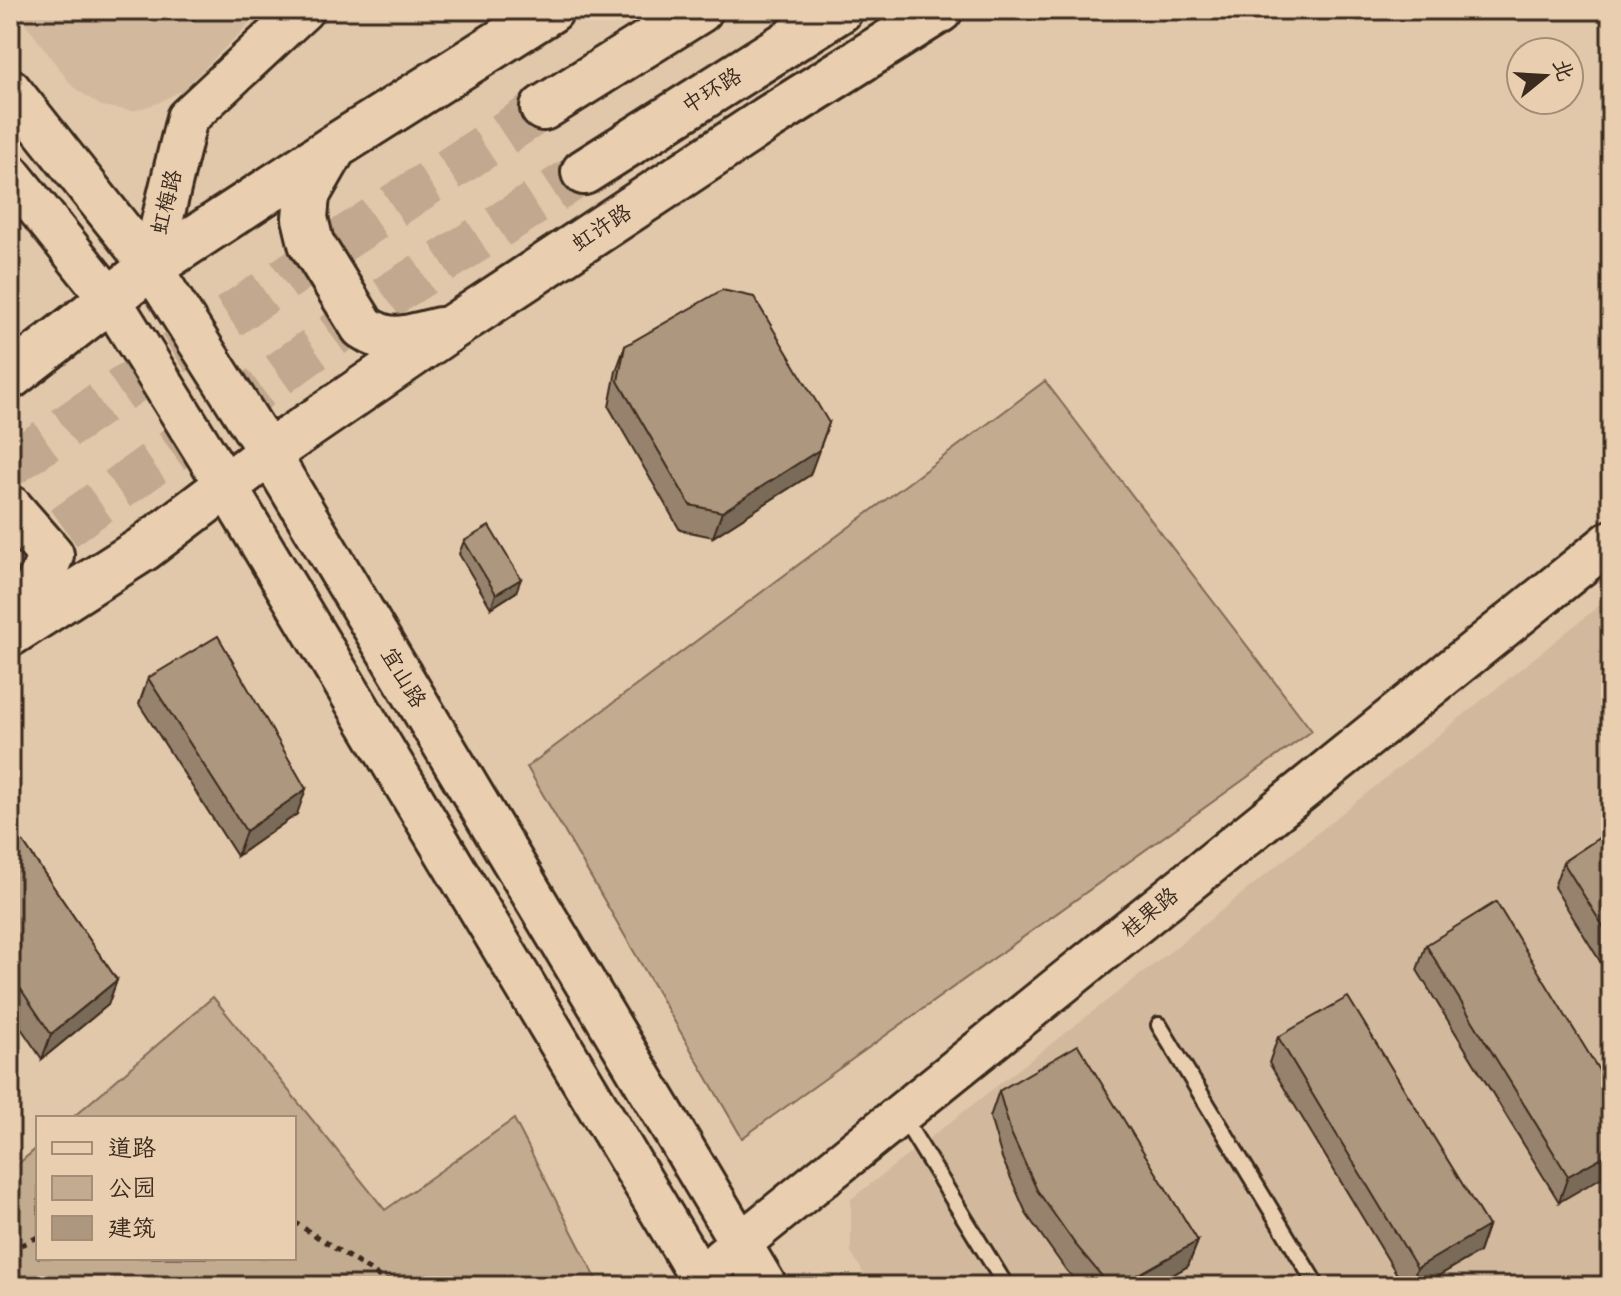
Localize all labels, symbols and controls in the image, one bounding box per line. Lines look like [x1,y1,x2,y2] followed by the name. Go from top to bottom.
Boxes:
[1505,36,1585,116] north arrow
[1546,56,1579,85] text: 北
[677,62,747,120] street label: 中环路
[146,167,188,237] street label: 虹梅路
[567,199,637,257] street label: 虹许路
[374,643,432,713] street label: 宜山路
[1116,882,1184,944] street label: 桂果路
[36,1116,296,1260] legend
[108,1134,156,1163] text: 道路
[108,1174,156,1203] text: 公园
[108,1214,156,1243] text: 建筑

